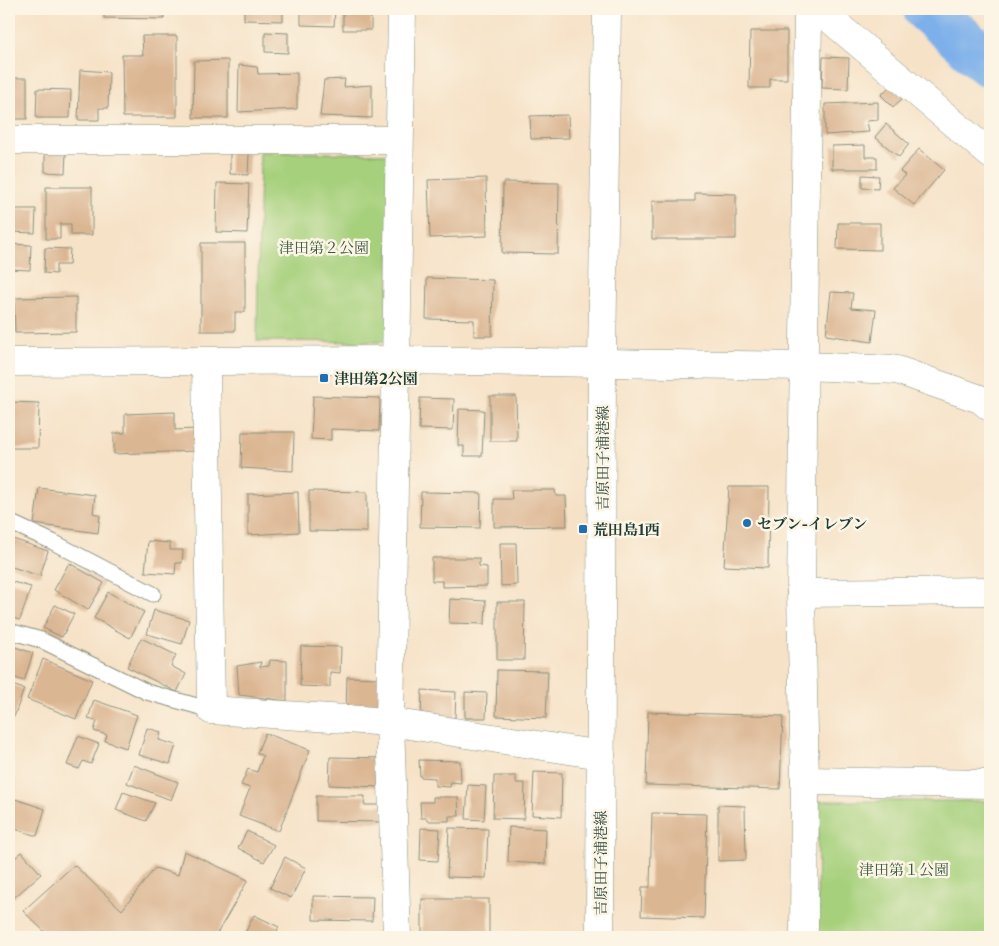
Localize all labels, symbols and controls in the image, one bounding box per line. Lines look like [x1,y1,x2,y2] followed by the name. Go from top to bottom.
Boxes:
[279,238,369,257] park label: 津田第２公園
[334,369,418,388] place label: 津田第2公園
[318,372,330,384] marker: 津田第2公園
[593,405,612,511] street label: 吉原田子浦港線
[757,514,867,533] place label: セブン-イレブン
[741,517,753,529] marker: セブン-イレブン
[593,520,660,539] place label: 荒田島1西
[577,523,589,535] marker: 荒田島1西
[591,810,610,916] street label: 吉原田子浦港線
[859,860,949,879] park label: 津田第１公園

